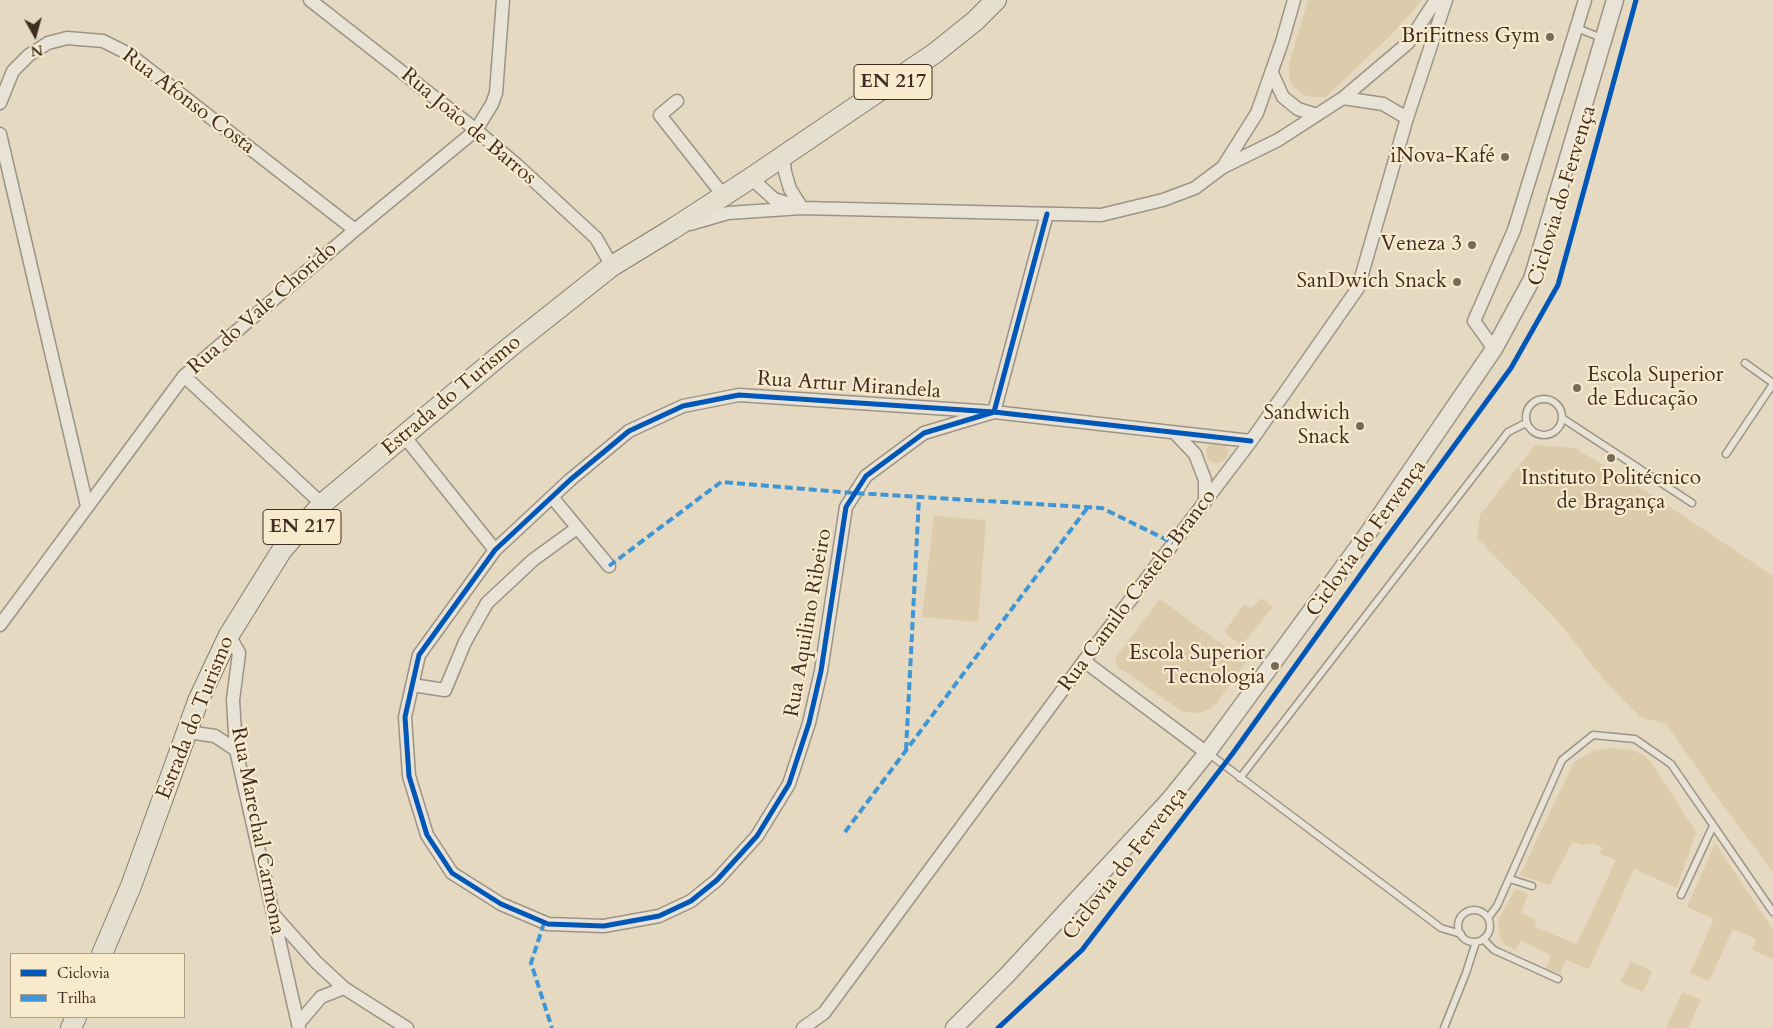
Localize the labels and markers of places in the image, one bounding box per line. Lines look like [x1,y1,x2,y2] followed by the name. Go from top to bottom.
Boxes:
[1401,24,1540,50] place label: BriFitness Gym
[1544,31,1556,43] marker: BriFitness Gym
[1390,144,1495,170] place label: iNova-Kafé
[1499,151,1511,163] marker: iNova-Kafé
[1381,232,1462,258] place label: Veneza 3
[1466,239,1478,251] marker: Veneza 3
[1297,269,1447,295] place label: SanDwich Snack
[1451,276,1463,288] marker: SanDwich Snack
[1587,363,1723,413] place label: Escola Superior de Educação
[1571,382,1583,394] marker: Escola Superior de Educação
[1263,401,1350,451] place label: Sandwich Snack
[1354,420,1366,432] marker: Sandwich Snack
[1605,452,1617,464] marker: Instituto Politécnico de Bragança
[1521,466,1701,516] place label: Instituto Politécnico de Bragança
[1129,641,1265,691] place label: Escola Superior Tecnologia
[1269,660,1281,672] marker: Escola Superior Tecnologia

